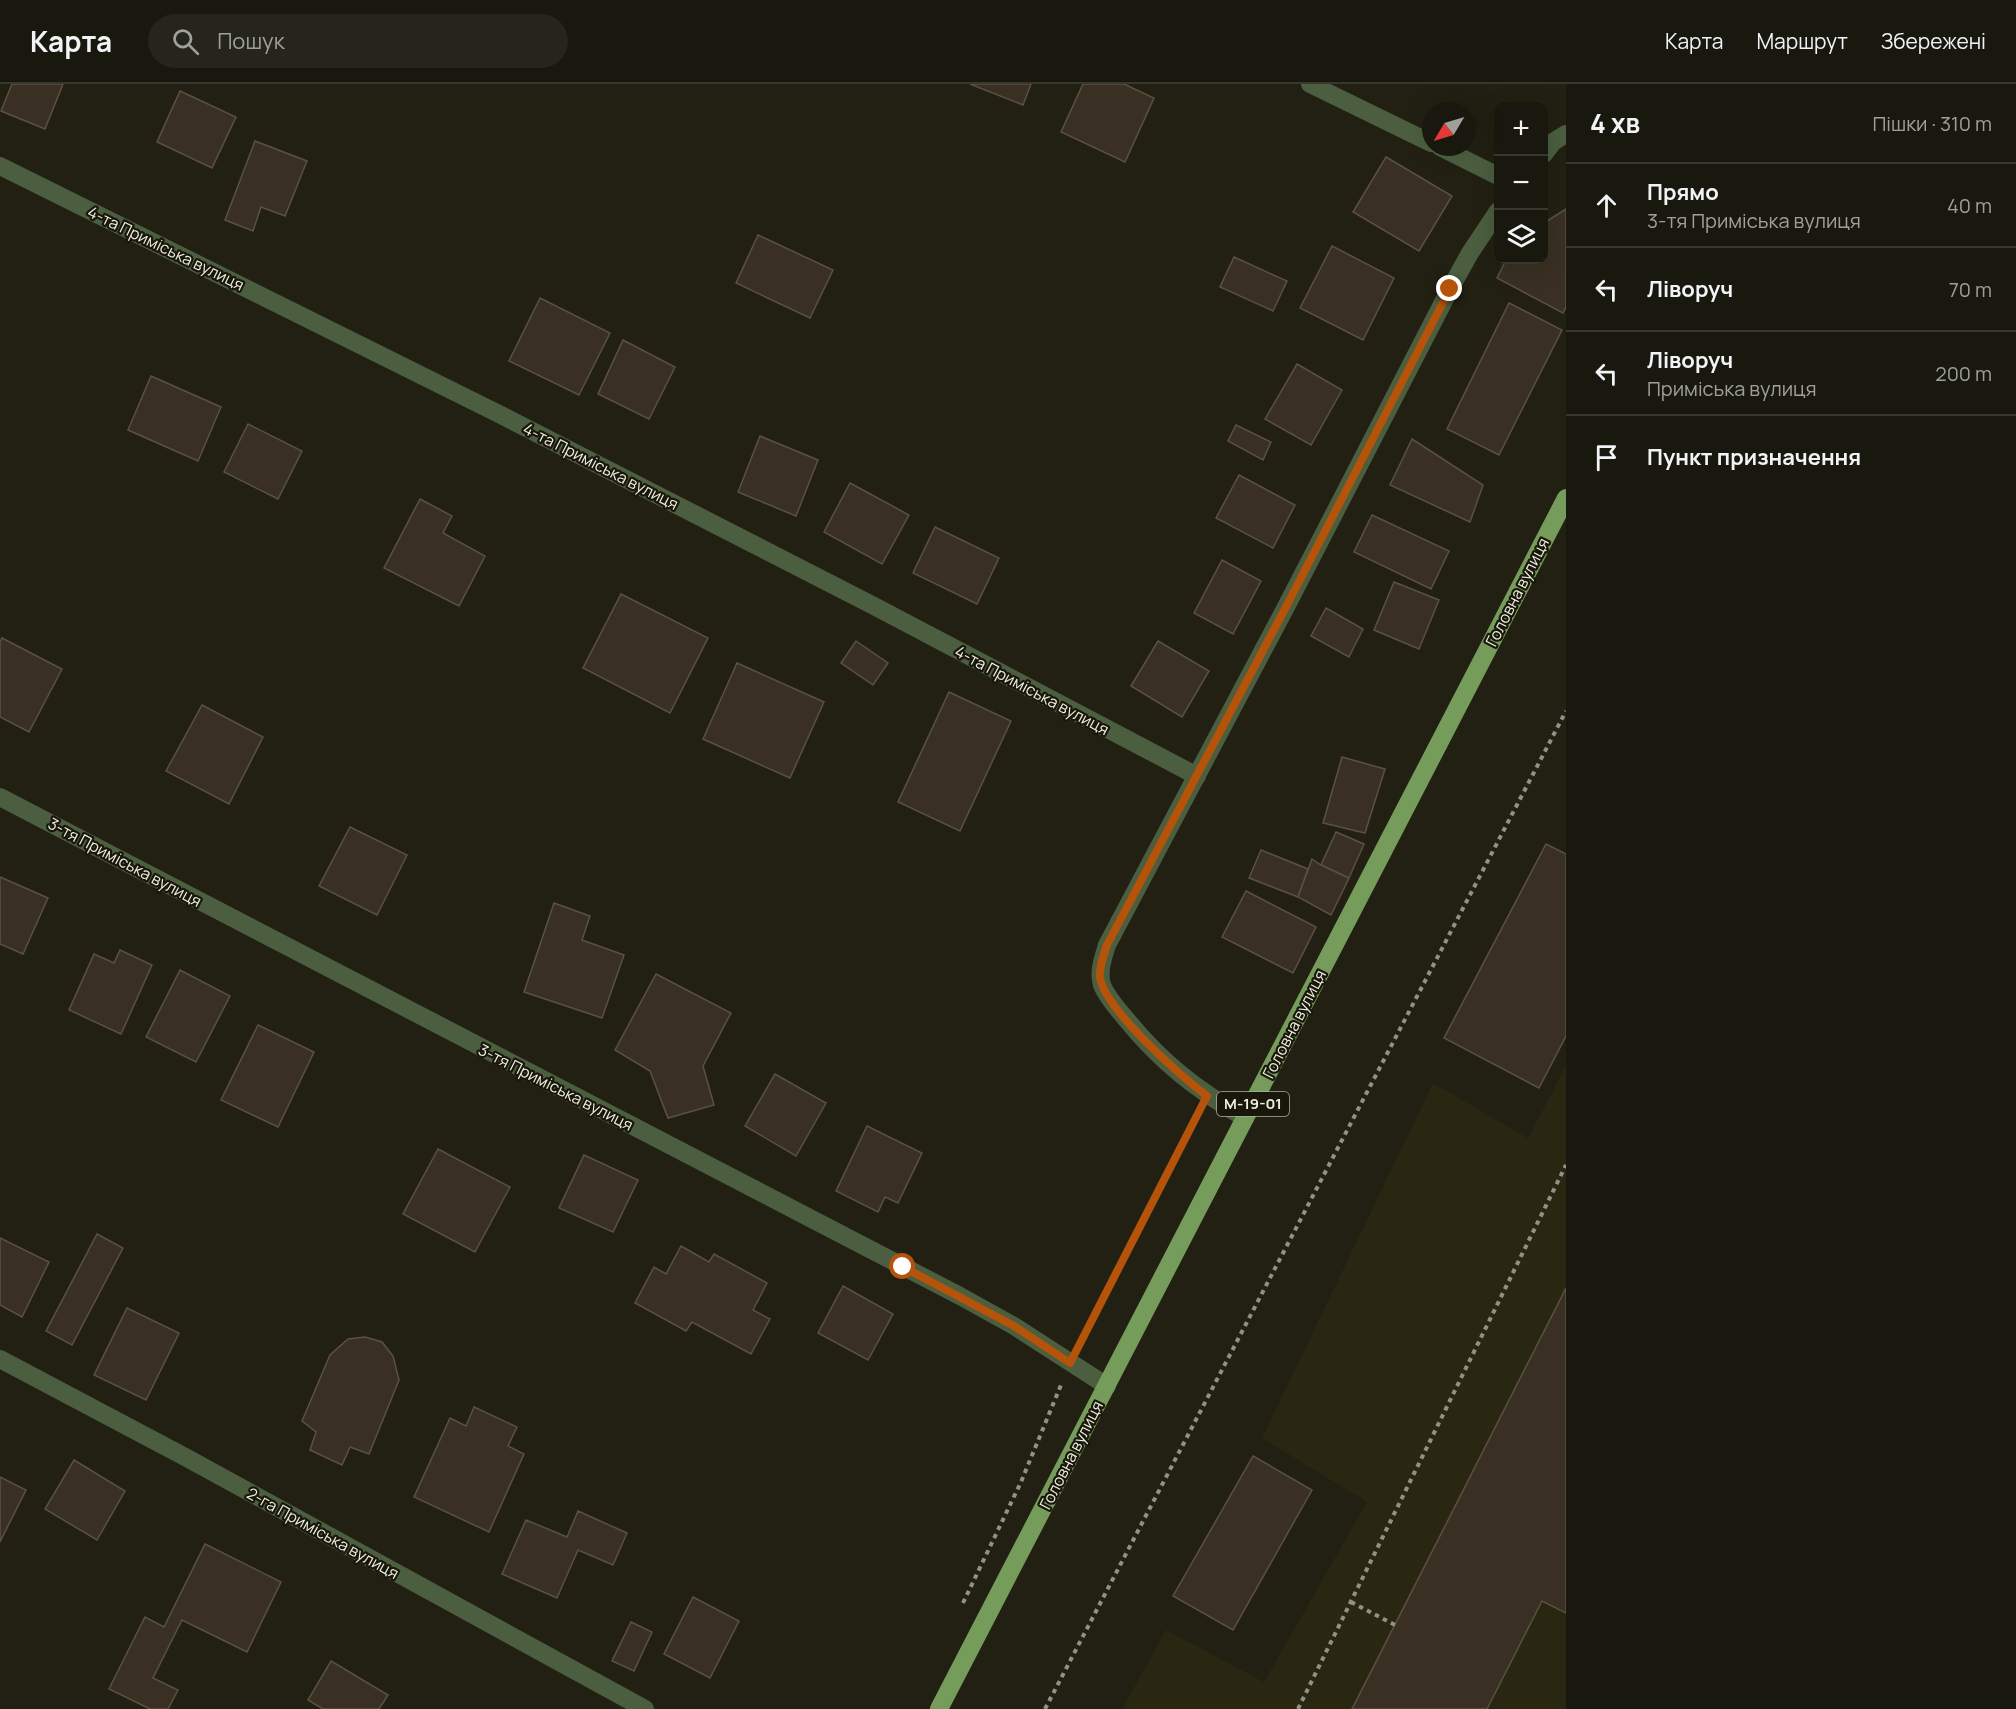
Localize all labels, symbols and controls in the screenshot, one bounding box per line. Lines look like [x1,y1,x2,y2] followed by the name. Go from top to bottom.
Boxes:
[148,14,568,68] search box
[30,22,112,60] text: Карта
[169,25,202,58] icon: search
[217,26,285,56] text: Пошук
[1665,27,1723,55] text: Карта
[1756,27,1848,55] text: Маршрут
[1881,27,1986,55] text: Збережені
[1422,102,1476,156] north arrow
[1494,102,1548,264] map controls
[1494,102,1548,156] button: +
[1590,105,1640,141] text: 4 хв
[1872,110,1992,137] text: Пішки · 310 m
[1494,156,1548,210] button: −
[1647,177,1719,207] text: Прямо
[1590,189,1623,222] icon: ahead
[1947,192,1992,219] text: 40 m
[84,200,248,296] street label: 4-та Приміська вулиця
[1647,207,1861,234] text: 3-тя Приміська вулиця
[1494,210,1548,264] button: layers
[1590,273,1623,306] icon: left
[1647,274,1733,304] text: Ліворуч
[1436,275,1462,301] route end
[1949,276,1992,303] text: 70 m
[1647,345,1733,375] text: Ліворуч
[1590,357,1623,390] icon: left
[1935,360,1992,387] text: 200 m
[1647,375,1817,402] text: Приміська вулиця
[520,417,682,515] street label: 4-та Приміська вулиця
[1590,441,1623,474] icon: arrive
[1647,442,1861,472] text: Пункт призначення
[1480,534,1554,650] street label: Головна вулиця
[951,640,1113,740] street label: 4-та Приміська вулиця
[44,812,206,912] street label: 3-тя Приміська вулиця
[1257,966,1331,1082] street label: Головна вулиця
[475,1038,637,1136] street label: 3-тя Приміська вулиця
[1217,1092,1289,1116] road number: М-19-01
[889,1253,915,1279] route start
[1034,1397,1108,1513] street label: Головна вулиця
[243,1482,403,1584] street label: 2-га Приміська вулиця

